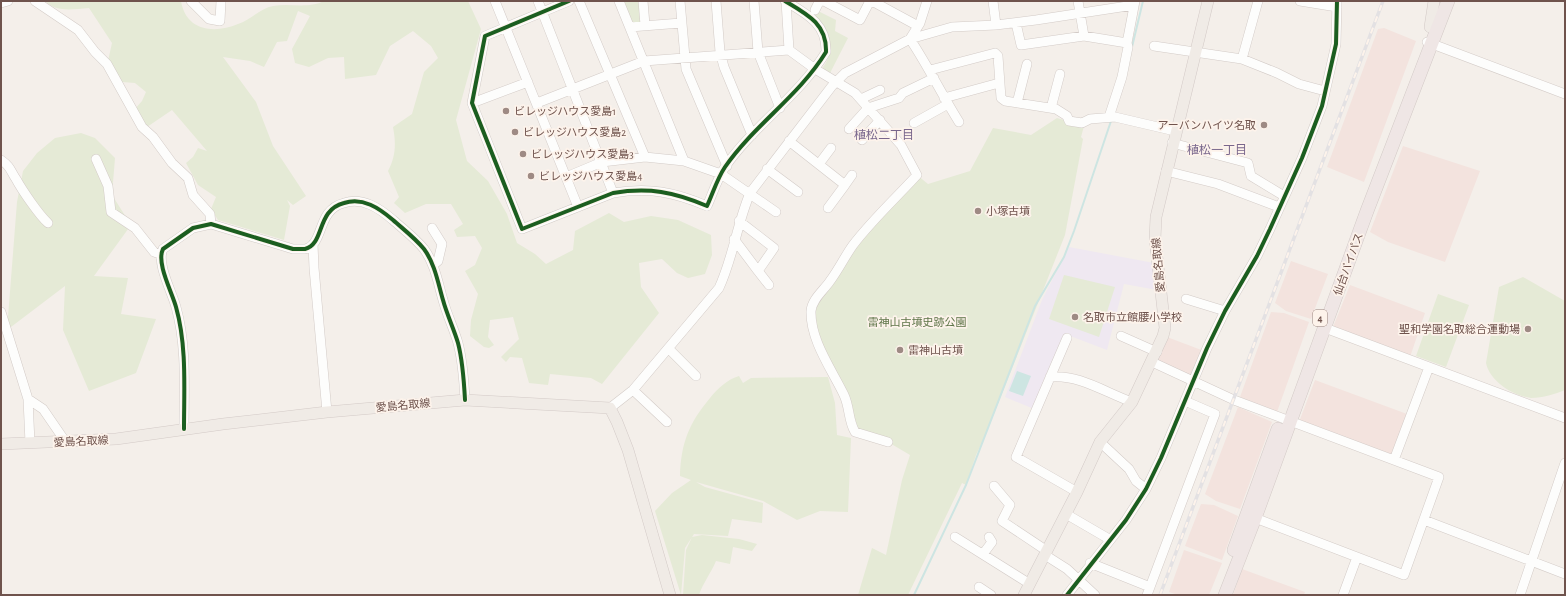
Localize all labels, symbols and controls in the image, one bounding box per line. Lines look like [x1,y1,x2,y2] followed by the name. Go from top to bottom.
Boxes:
[514,105,616,117] place label: ビレッジハウス愛島1
[501,106,511,116] marker: ビレッジハウス愛島1
[1157,119,1256,131] place label: アーバンハイツ名取
[1259,120,1269,130] marker: アーバンハイツ名取
[523,126,626,138] place label: ビレッジハウス愛島2
[510,127,520,137] marker: ビレッジハウス愛島2
[854,128,914,141] district label: 植松二丁目
[1187,143,1247,156] district label: 植松一丁目
[531,148,634,160] place label: ビレッジハウス愛島3
[518,149,528,159] marker: ビレッジハウス愛島3
[539,170,643,182] place label: ビレッジハウス愛島4
[526,171,536,181] marker: ビレッジハウス愛島4
[973,206,983,216] marker: 小塚古墳
[986,206,1030,217] place label: 小塚古墳
[1331,231,1365,297] street label: 仙台バイパス
[1150,237,1166,293] street label: 愛島名取線
[1313,310,1327,326] road number: 4
[1083,311,1182,323] place label: 名取市立館腰小学校
[1070,312,1080,322] marker: 名取市立館腰小学校
[868,316,967,328] park label: 雷神山古墳史跡公園
[1399,323,1520,335] place label: 聖和学園名取総合運動場
[1523,324,1533,334] marker: 聖和学園名取総合運動場
[895,345,905,355] marker: 雷神山古墳
[908,345,963,356] place label: 雷神山古墳
[375,397,431,413] street label: 愛島名取線
[53,434,109,448] street label: 愛島名取線

